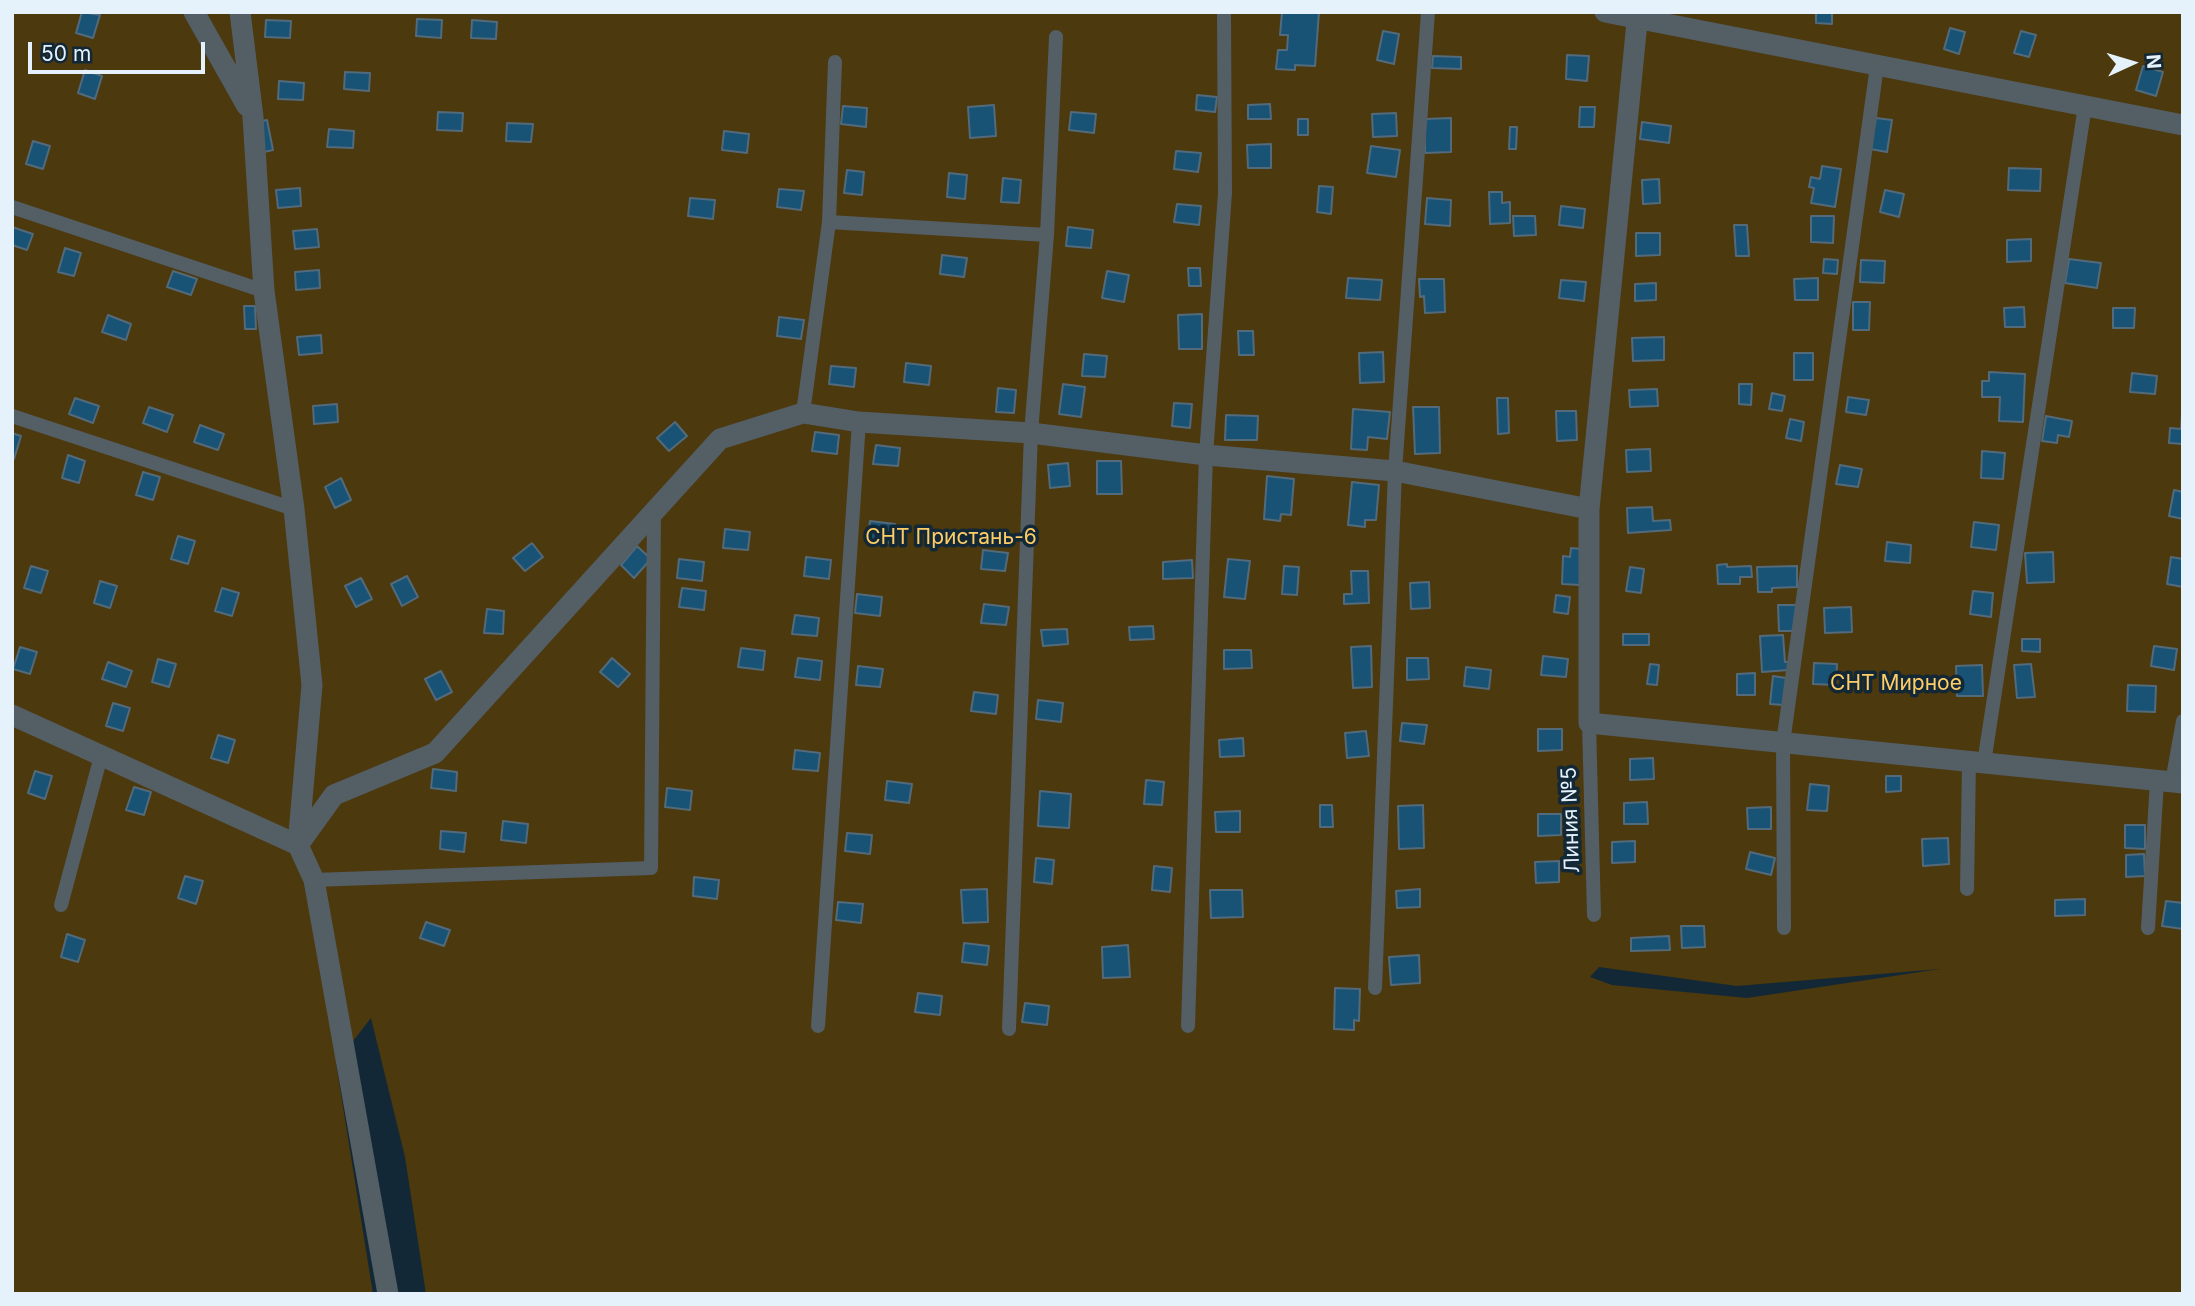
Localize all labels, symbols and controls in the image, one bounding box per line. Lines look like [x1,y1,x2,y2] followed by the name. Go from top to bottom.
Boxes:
[32,28,208,72] scale bar
[2097,28,2167,98] north arrow
[41,41,91,66] text: 50 m
[2141,53,2165,70] text: N
[865,525,1037,551] park label: СНТ Пристань-6
[1830,671,1962,697] park label: СНТ Мирное
[1557,766,1585,874] street label: Линия №5

